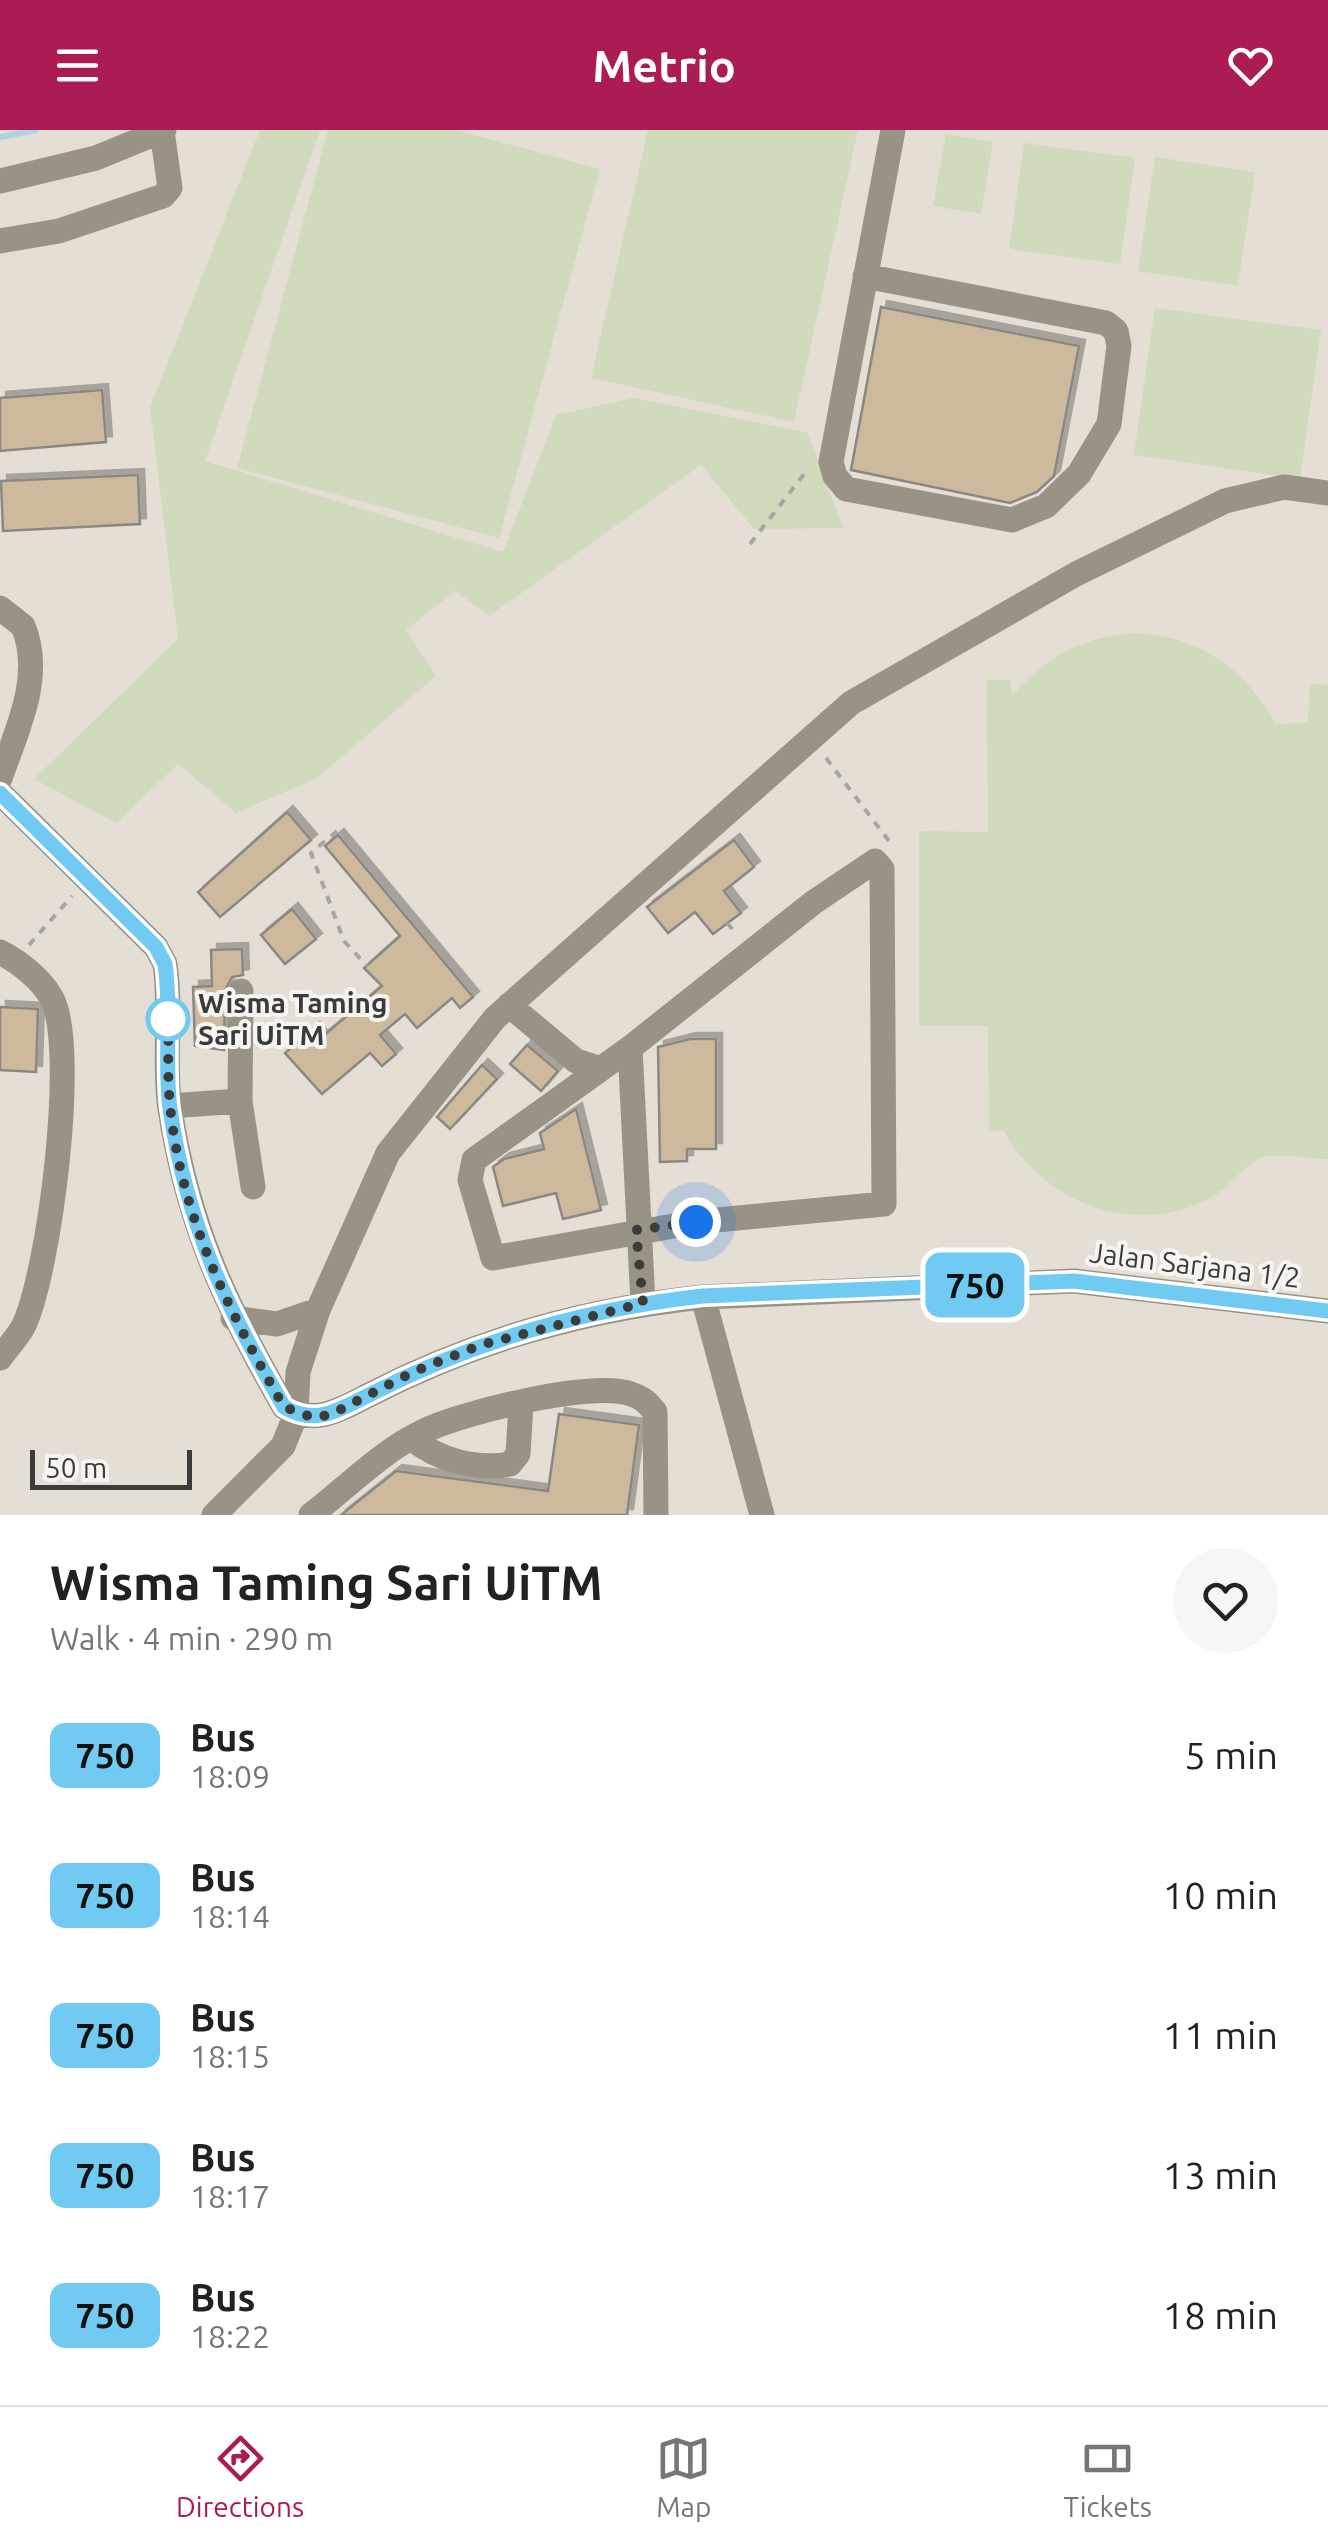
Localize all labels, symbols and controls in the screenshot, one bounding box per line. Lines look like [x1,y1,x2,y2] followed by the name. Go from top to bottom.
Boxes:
[50,38,105,93] icon: menu
[1223,38,1278,93] icon: heart
[592,40,736,91] text: Metrio
[198,987,387,1050] place label: Wisma Taming Sari UiTM
[147,998,189,1040] marker: Wisma Taming Sari UiTM
[671,1197,721,1247] your location
[1088,1236,1302,1293] street label: Jalan Sarjana 1/2
[918,1252,1032,1318] line badge: 750
[945,1265,1005,1305] text: 750
[30,1445,192,1490] scale bar
[45,1452,107,1483] text: 50 m
[1173,1548,1278,1653] button: heart
[50,1555,603,1609] text: Wisma Taming Sari UiTM
[50,1620,333,1656] text: Walk · 4 min · 290 m
[190,1716,255,1758] text: Bus
[1184,1734,1278,1776] text: 5 min
[75,1735,135,1775] text: 750
[190,1758,270,1794] text: 18:09
[190,1856,255,1898] text: Bus
[1163,1874,1278,1916] text: 10 min
[75,1875,135,1915] text: 750
[190,1898,270,1934] text: 18:14
[190,1996,255,2038] text: Bus
[1163,2014,1278,2056] text: 11 min
[75,2015,135,2055] text: 750
[190,2038,270,2074] text: 18:15
[190,2136,255,2178] text: Bus
[1163,2154,1278,2196] text: 13 min
[75,2155,135,2195] text: 750
[190,2178,270,2214] text: 18:17
[190,2276,255,2318] text: Bus
[1163,2294,1278,2336] text: 18 min
[75,2295,135,2335] text: 750
[190,2318,270,2354] text: 18:22
[176,2431,304,2522] tab: Directions
[656,2431,711,2522] tab: Map
[1064,2431,1152,2522] tab: Tickets

